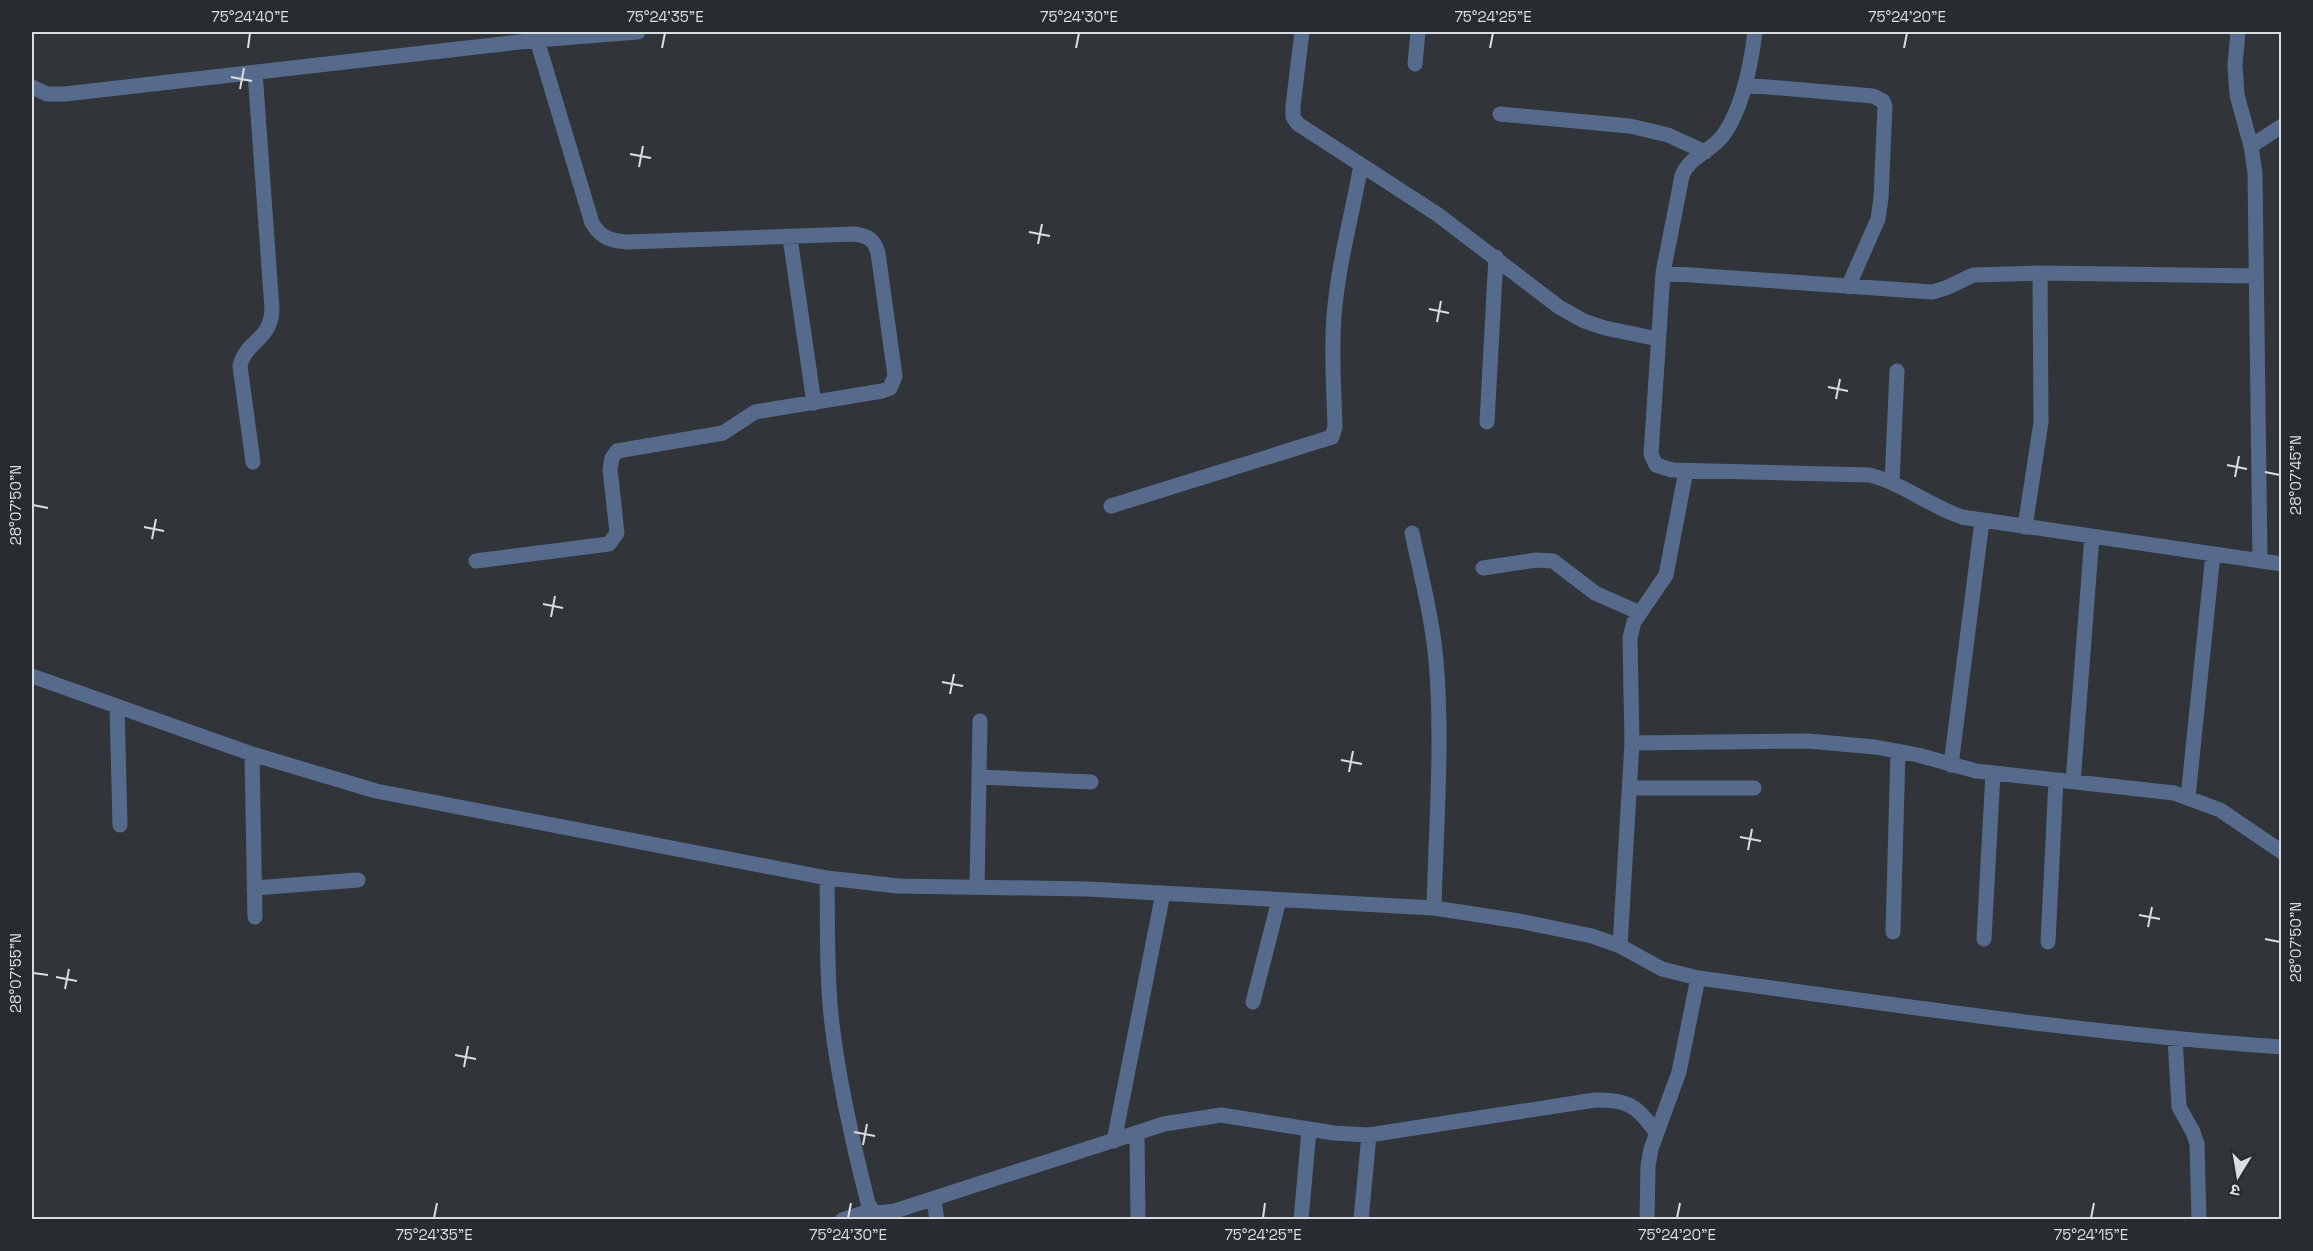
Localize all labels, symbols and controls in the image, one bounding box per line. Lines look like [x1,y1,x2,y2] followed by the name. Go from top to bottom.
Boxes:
[211,7,289,26] text: 75°24'40"E
[626,7,704,26] text: 75°24'35"E
[1040,7,1118,26] text: 75°24'30"E
[1454,7,1532,26] text: 75°24'25"E
[1868,7,1946,26] text: 75°24'20"E
[2286,435,2305,515] text: 28°07'45"N
[6,465,25,545] text: 28°07'50"N
[2286,902,2305,982] text: 28°07'50"N
[6,933,25,1013] text: 28°07'55"N
[2208,1146,2268,1206] north arrow
[2228,1179,2242,1201] text: उ
[395,1225,473,1244] text: 75°24'35"E
[809,1225,887,1244] text: 75°24'30"E
[1224,1225,1302,1244] text: 75°24'25"E
[1638,1225,1716,1244] text: 75°24'20"E
[2054,1225,2128,1244] text: 75°24'15"E

